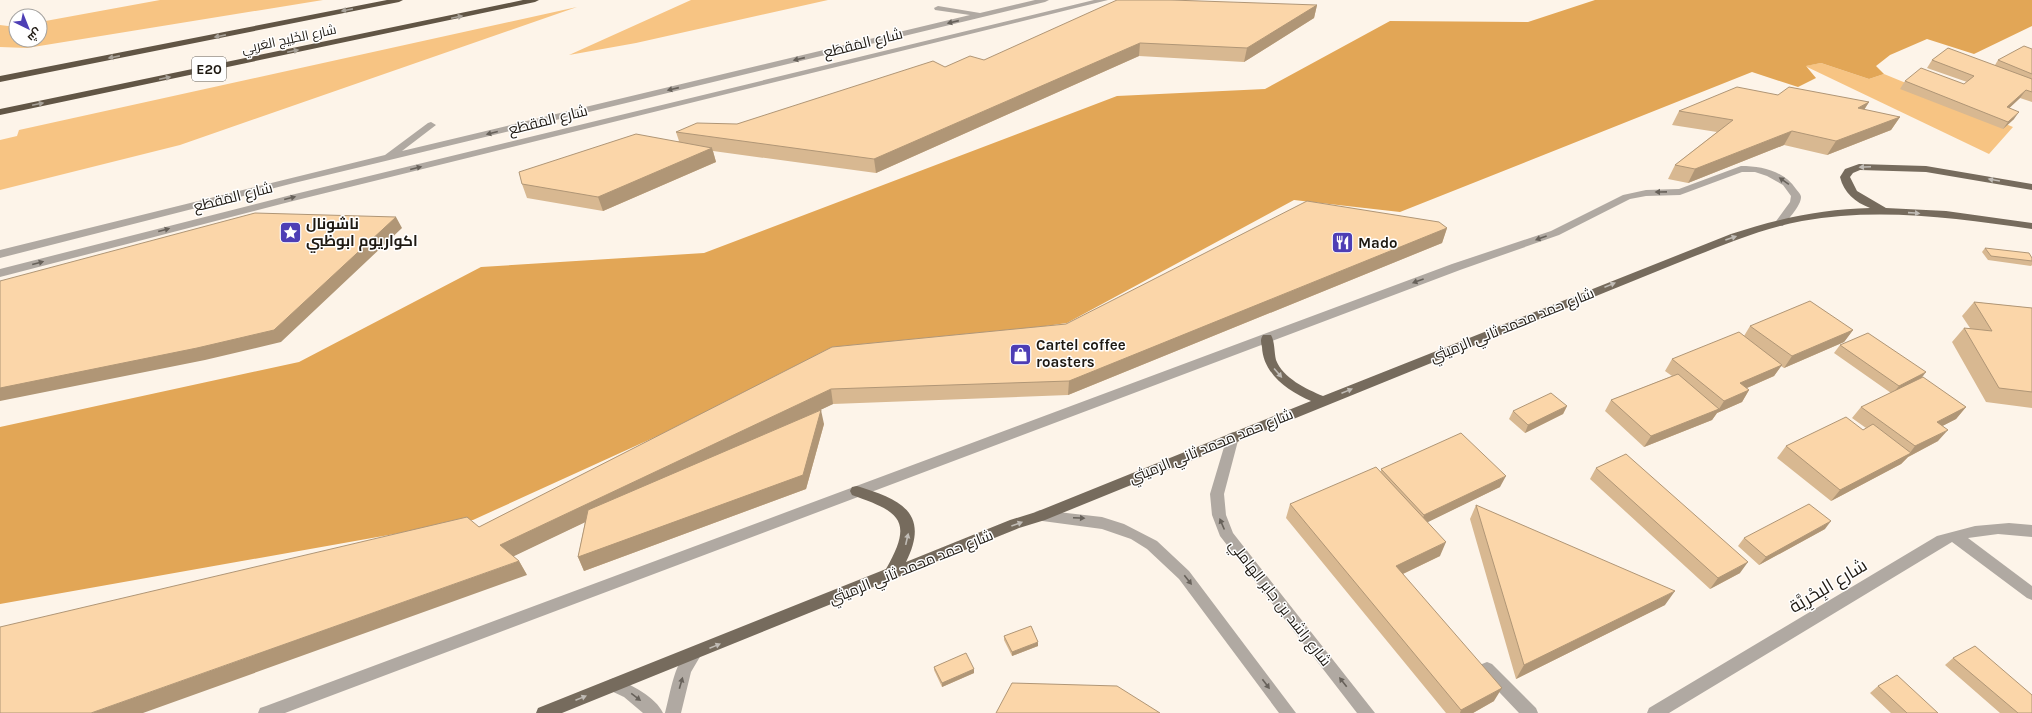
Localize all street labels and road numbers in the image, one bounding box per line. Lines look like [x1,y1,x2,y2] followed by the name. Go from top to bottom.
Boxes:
[240,22,338,59] street label: شارع الخَلِيج العَربِي
[821,24,905,63] street label: شارع المَقطَع
[192,57,226,81] road number: E20
[506,101,590,140] street label: شارع المَقطَع
[191,178,275,217] street label: شارع المَقطَع
[1427,284,1598,369] street label: شارع حمد محمد ثاني الرميثي
[1126,405,1297,490] street label: شارع حمد محمد ثاني الرميثي
[826,526,997,611] street label: شارع حمد محمد ثاني الرميثي
[1223,536,1335,672] street label: شارع راشد بن جابر الهاملي
[1785,554,1872,619] street label: شارع البِحْرِيَّة

